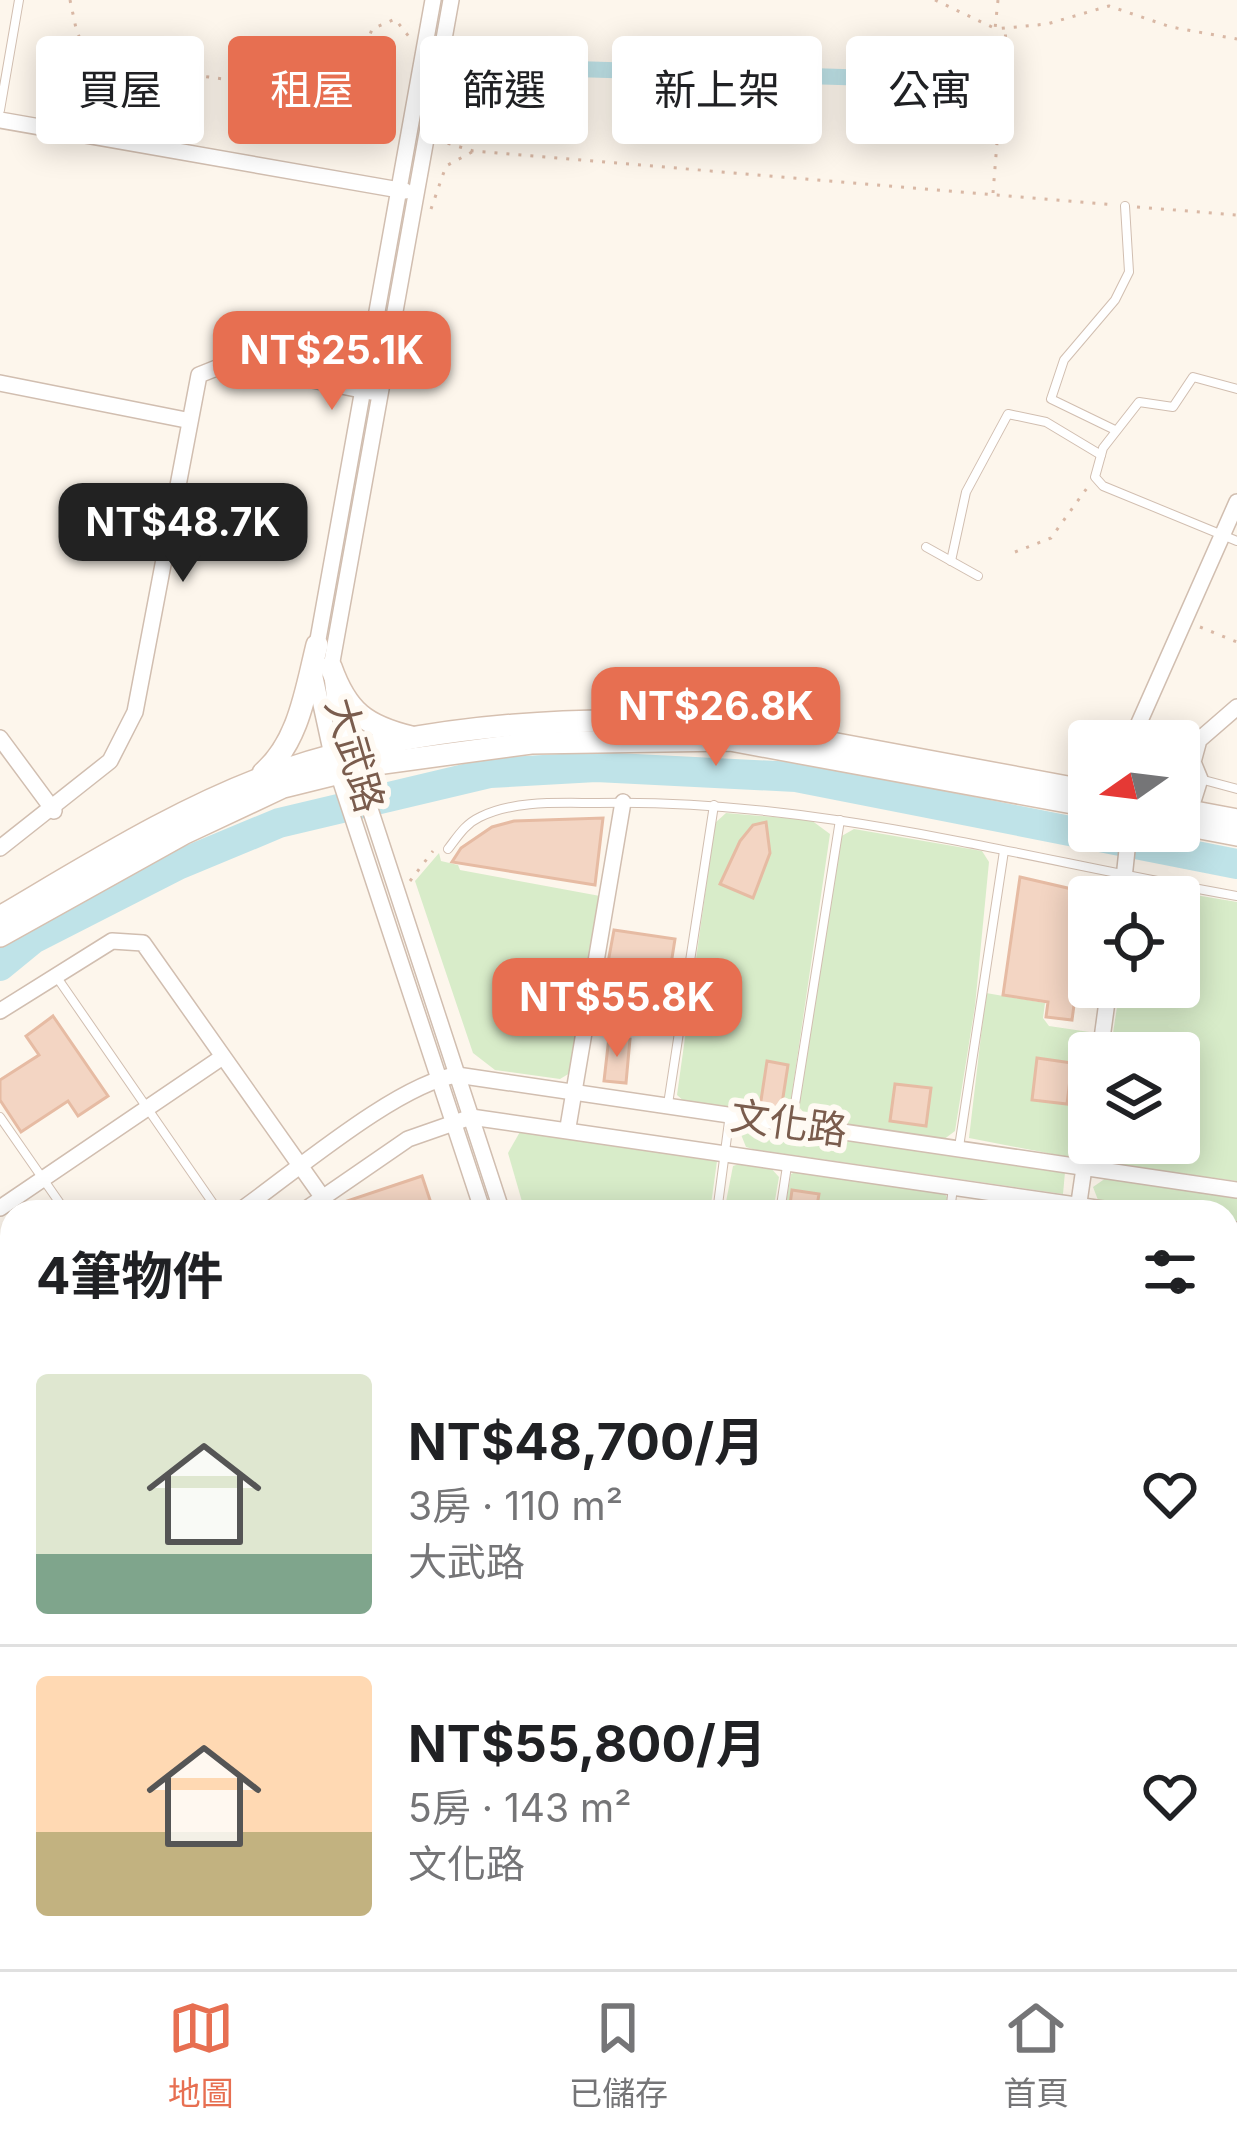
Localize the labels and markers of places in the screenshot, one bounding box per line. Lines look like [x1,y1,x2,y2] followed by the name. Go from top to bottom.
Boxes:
[208,311,456,413] pin: NT$25.1K
[59,483,307,585] pin: NT$48.7K
[592,667,840,769] pin: NT$26.8K
[493,958,741,1060] pin: NT$55.8K

